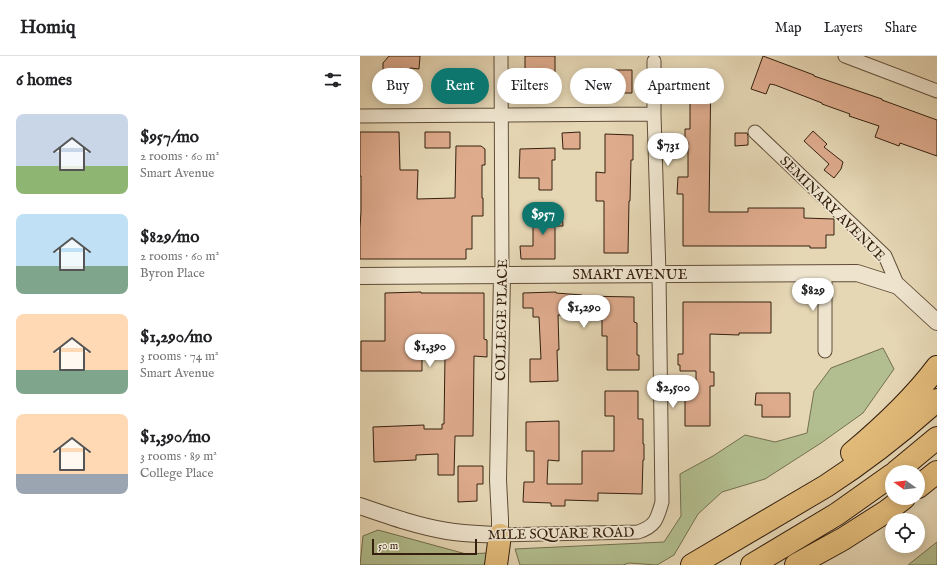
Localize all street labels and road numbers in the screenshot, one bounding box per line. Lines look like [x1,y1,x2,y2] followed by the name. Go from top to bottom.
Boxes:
[776,152,889,265] street label: SEMINARY AVENUE
[492,259,512,381] street label: COLLEGE PLACE
[573,266,688,284] street label: SMART AVENUE
[487,524,635,544] street label: MILE SQUARE ROAD

